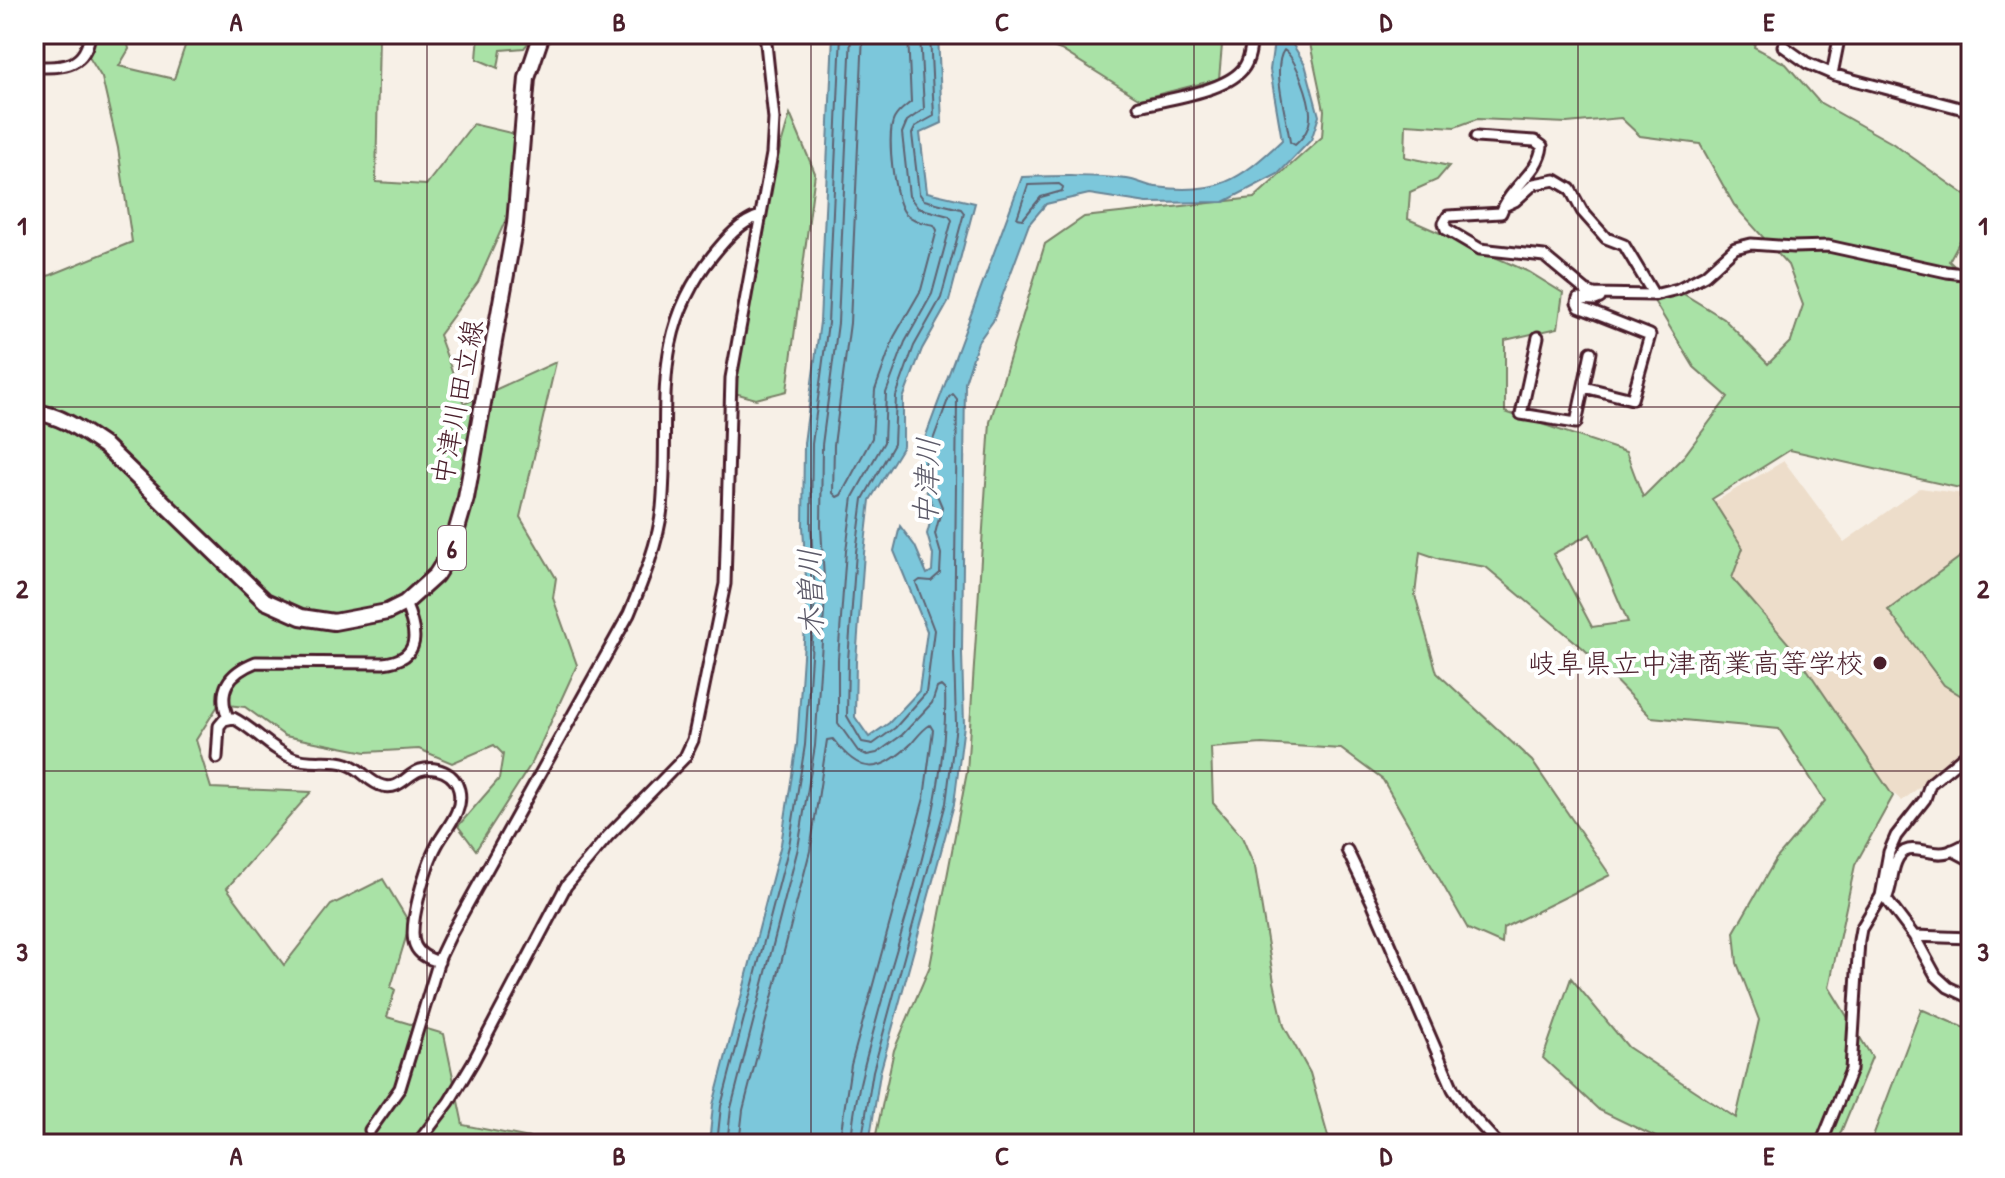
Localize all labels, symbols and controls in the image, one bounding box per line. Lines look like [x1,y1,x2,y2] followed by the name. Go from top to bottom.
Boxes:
[230,4,243,39] text: A
[612,4,626,39] text: B
[995,4,1009,39] text: C
[1380,4,1393,39] text: D
[1763,4,1775,39] text: E
[17,208,27,243] text: 1
[1978,208,1988,243] text: 1
[422,316,492,488] street label: 中津川田立線
[904,436,948,528] water label: 中津川
[438,526,466,570] road number: 6
[788,547,832,639] water label: 木曽川
[16,571,29,606] text: 2
[1977,571,1990,606] text: 2
[1528,644,1864,682] place label: 岐阜県立中津商業高等学校
[1871,654,1889,672] marker: 岐阜県立中津商業高等学校
[16,934,28,969] text: 3
[1977,934,1989,969] text: 3
[230,1138,243,1173] text: A
[612,1138,626,1173] text: B
[995,1138,1009,1173] text: C
[1380,1138,1393,1173] text: D
[1763,1138,1775,1173] text: E

